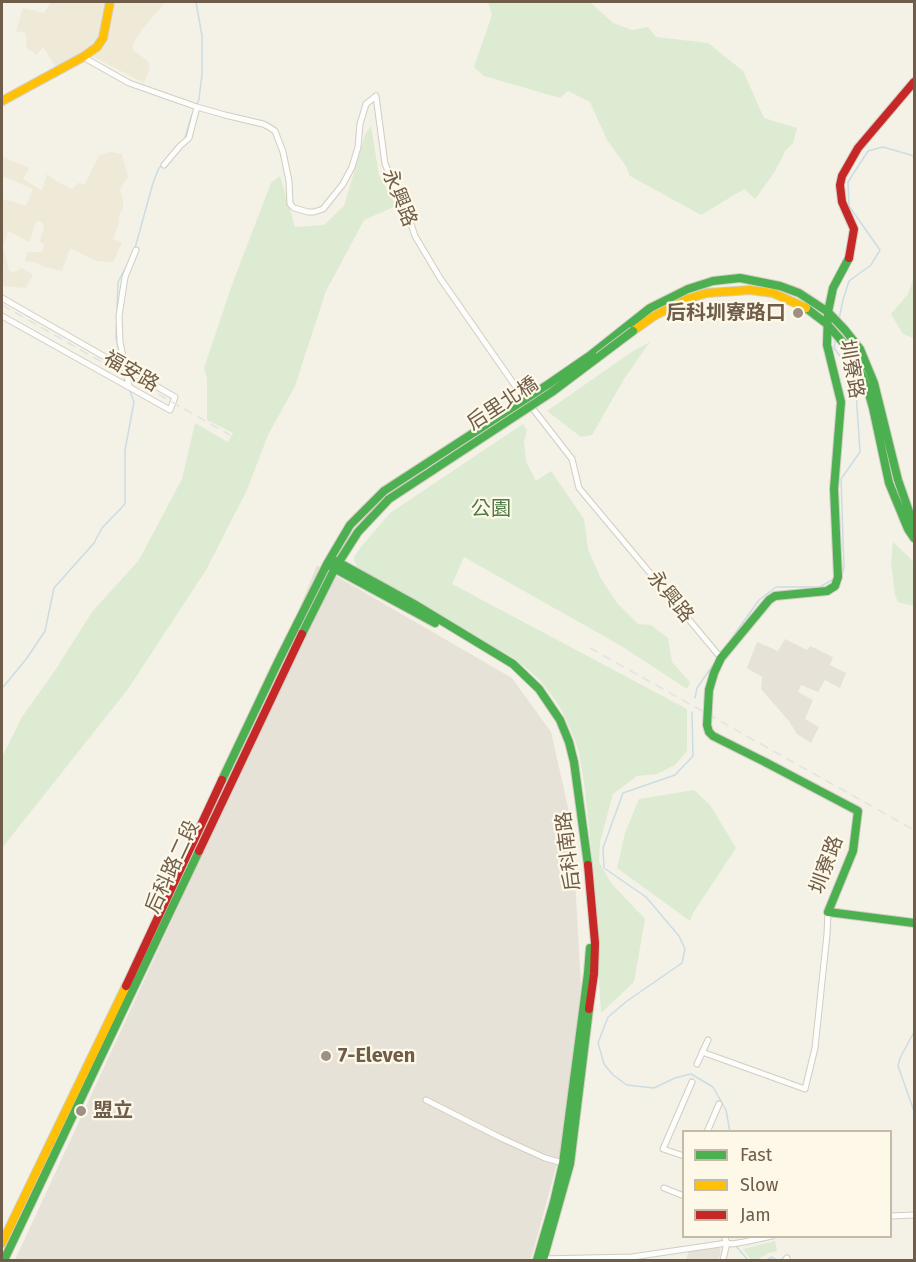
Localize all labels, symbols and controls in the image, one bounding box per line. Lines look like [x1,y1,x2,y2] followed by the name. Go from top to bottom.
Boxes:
[377,166,421,230] street label: 永興路
[666,301,786,325] place label: 后科圳寮路口
[791,306,805,320] marker: 后科圳寮路口
[834,337,868,401] street label: 圳寮路
[99,347,163,397] street label: 福安路
[463,372,543,436] street label: 后里北橋
[471,497,511,521] park label: 公園
[642,566,698,628] street label: 永興路
[552,810,586,892] street label: 后科南路
[141,817,205,917] street label: 后科路二段
[805,833,849,897] street label: 圳寮路
[338,1044,415,1068] place label: 7-Eleven
[319,1049,333,1063] marker: 7-Eleven
[93,1099,133,1123] place label: 盟立
[74,1104,88,1118] marker: 盟立
[682,1130,892,1238] legend
[740,1144,772,1166] text: Fast
[740,1174,778,1196] text: Slow
[740,1204,771,1226] text: Jam

